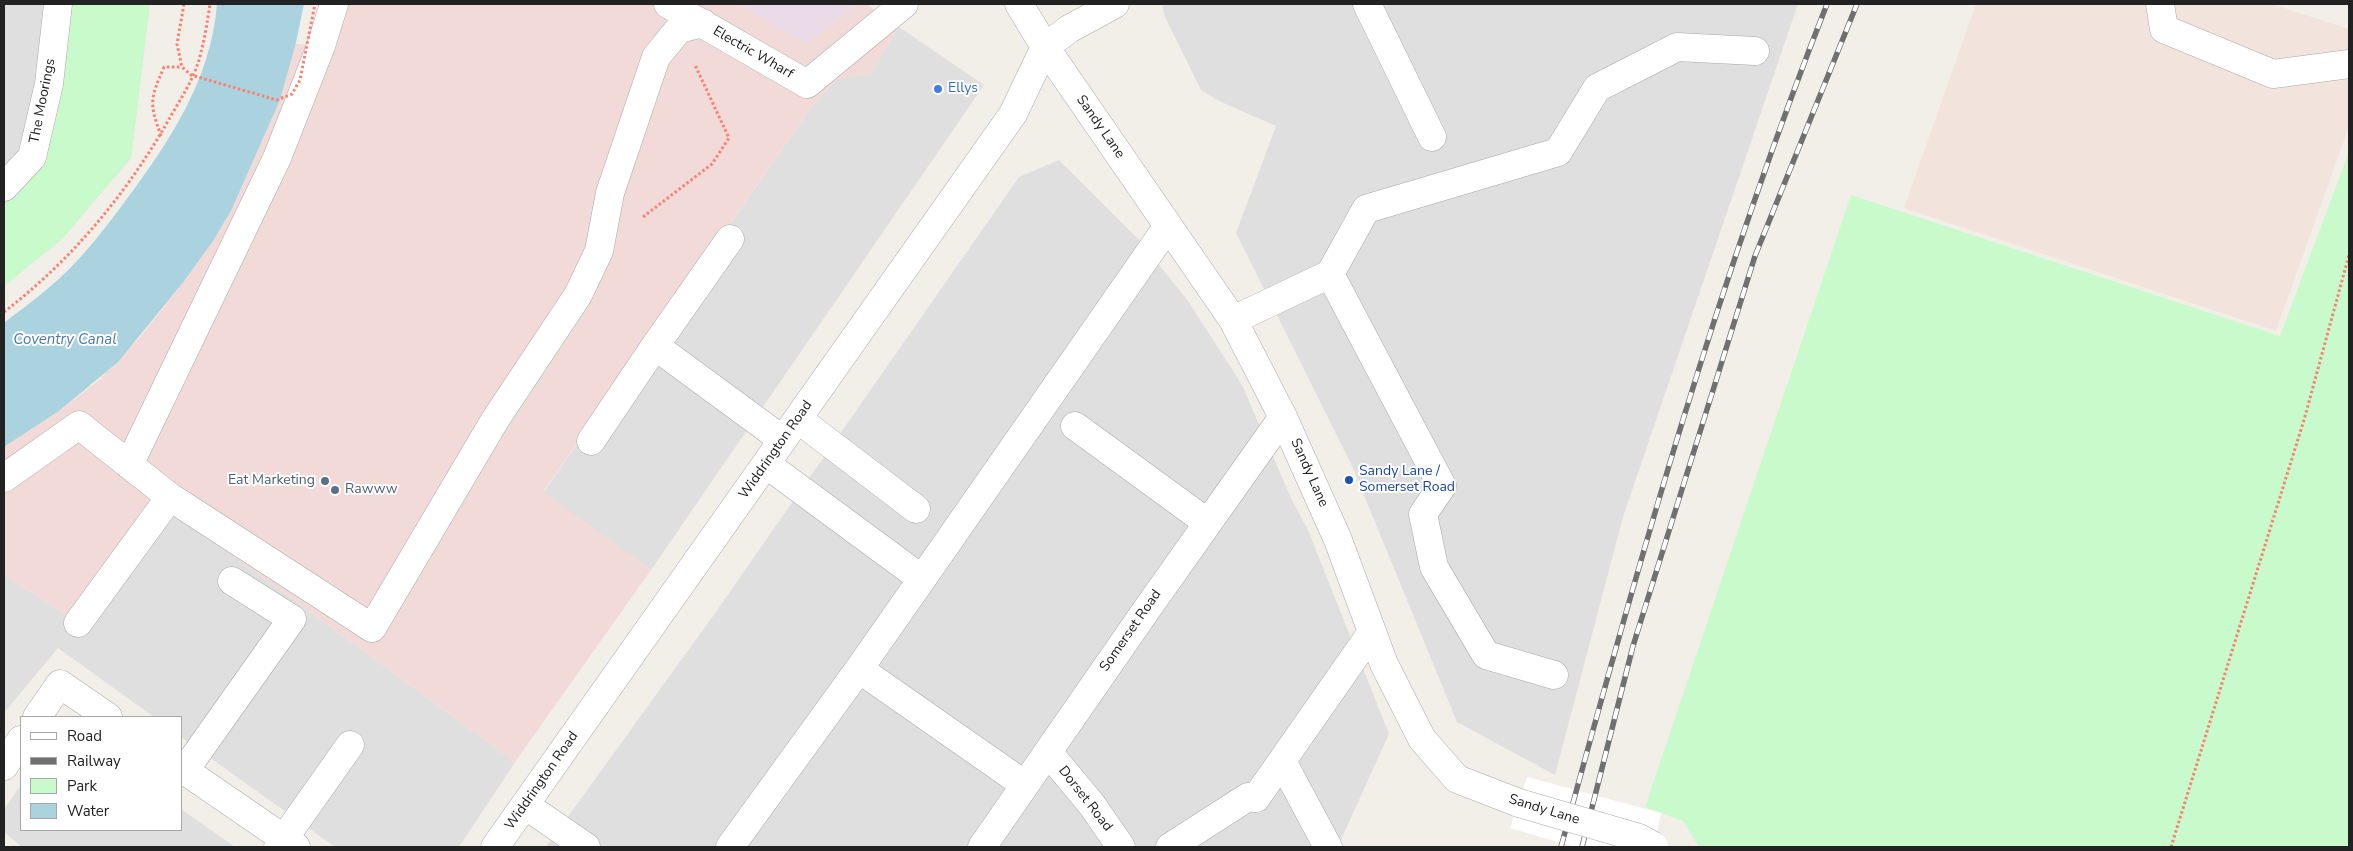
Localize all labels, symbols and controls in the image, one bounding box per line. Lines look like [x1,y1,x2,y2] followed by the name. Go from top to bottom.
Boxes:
[710,23,796,83] street label: Electric Wharf
[27,57,59,145] street label: The Moorings
[948,81,978,97] place label: Ellys
[932,83,944,95] marker: Ellys
[1072,92,1128,162] street label: Sandy Lane
[13,331,117,349] water label: Coventry Canal
[736,398,816,502] street label: Widdrington Road
[1286,436,1332,510] street label: Sandy Lane
[1359,464,1455,497] place label: Sandy Lane / Somerset Road
[228,473,315,489] place label: Eat Marketing
[1343,474,1355,486] marker: Sandy Lane / Somerset Road
[319,475,331,487] marker: Eat Marketing
[345,482,398,498] place label: Rawww
[329,484,341,496] marker: Rawww
[1097,587,1165,675] street label: Somerset Road
[20,716,182,831] legend
[67,726,102,746] text: Road
[502,729,582,833] street label: Widdrington Road
[67,751,121,771] text: Railway
[1054,763,1116,835] street label: Dorset Road
[67,776,97,796] text: Park
[1506,791,1582,829] street label: Sandy Lane
[67,801,109,821] text: Water

